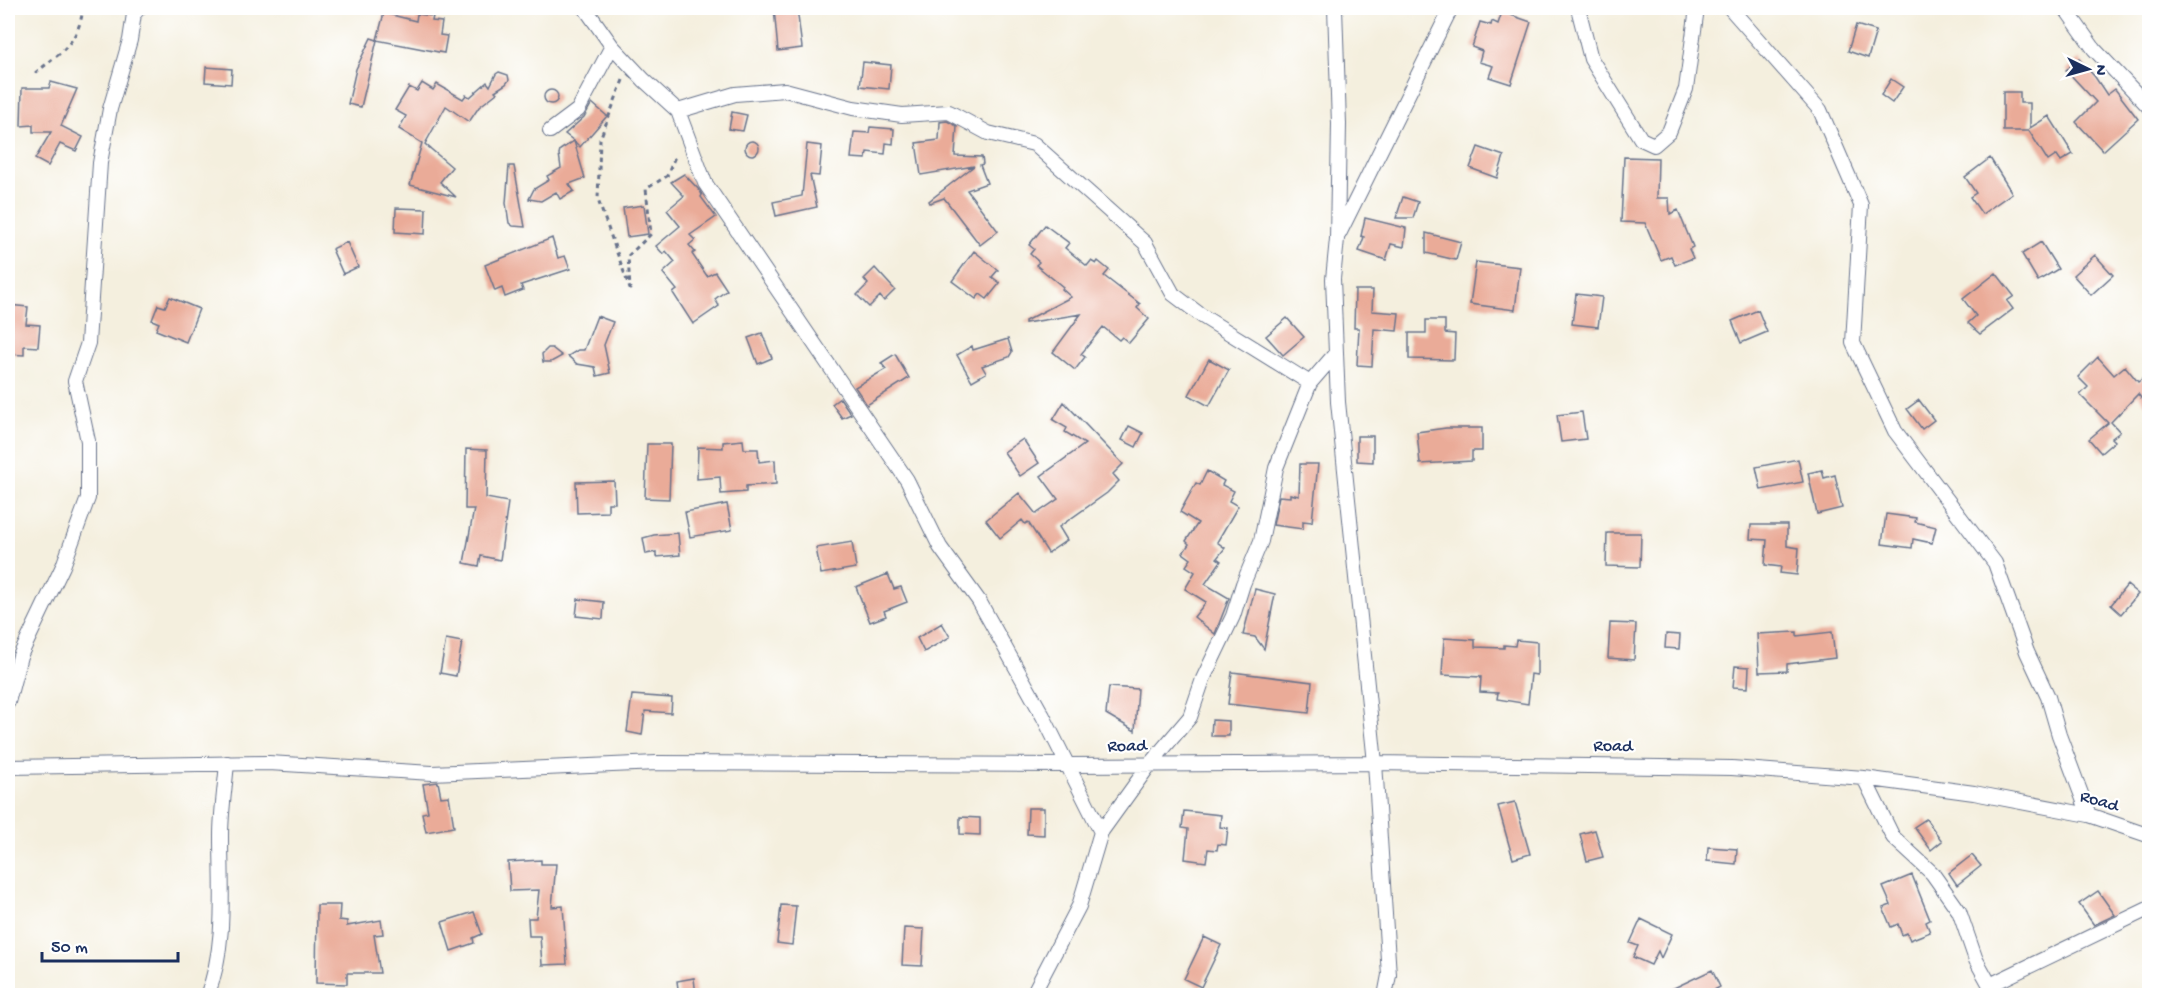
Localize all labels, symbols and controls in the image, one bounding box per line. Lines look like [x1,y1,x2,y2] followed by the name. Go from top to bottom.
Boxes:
[2058,39,2118,99] north arrow
[2089,64,2109,77] text: N
[1107,736,1148,758] street label: Road
[1593,736,1634,758] street label: Road
[2077,786,2122,818] street label: Road
[42,925,178,963] scale bar
[51,938,88,959] text: 50 m

